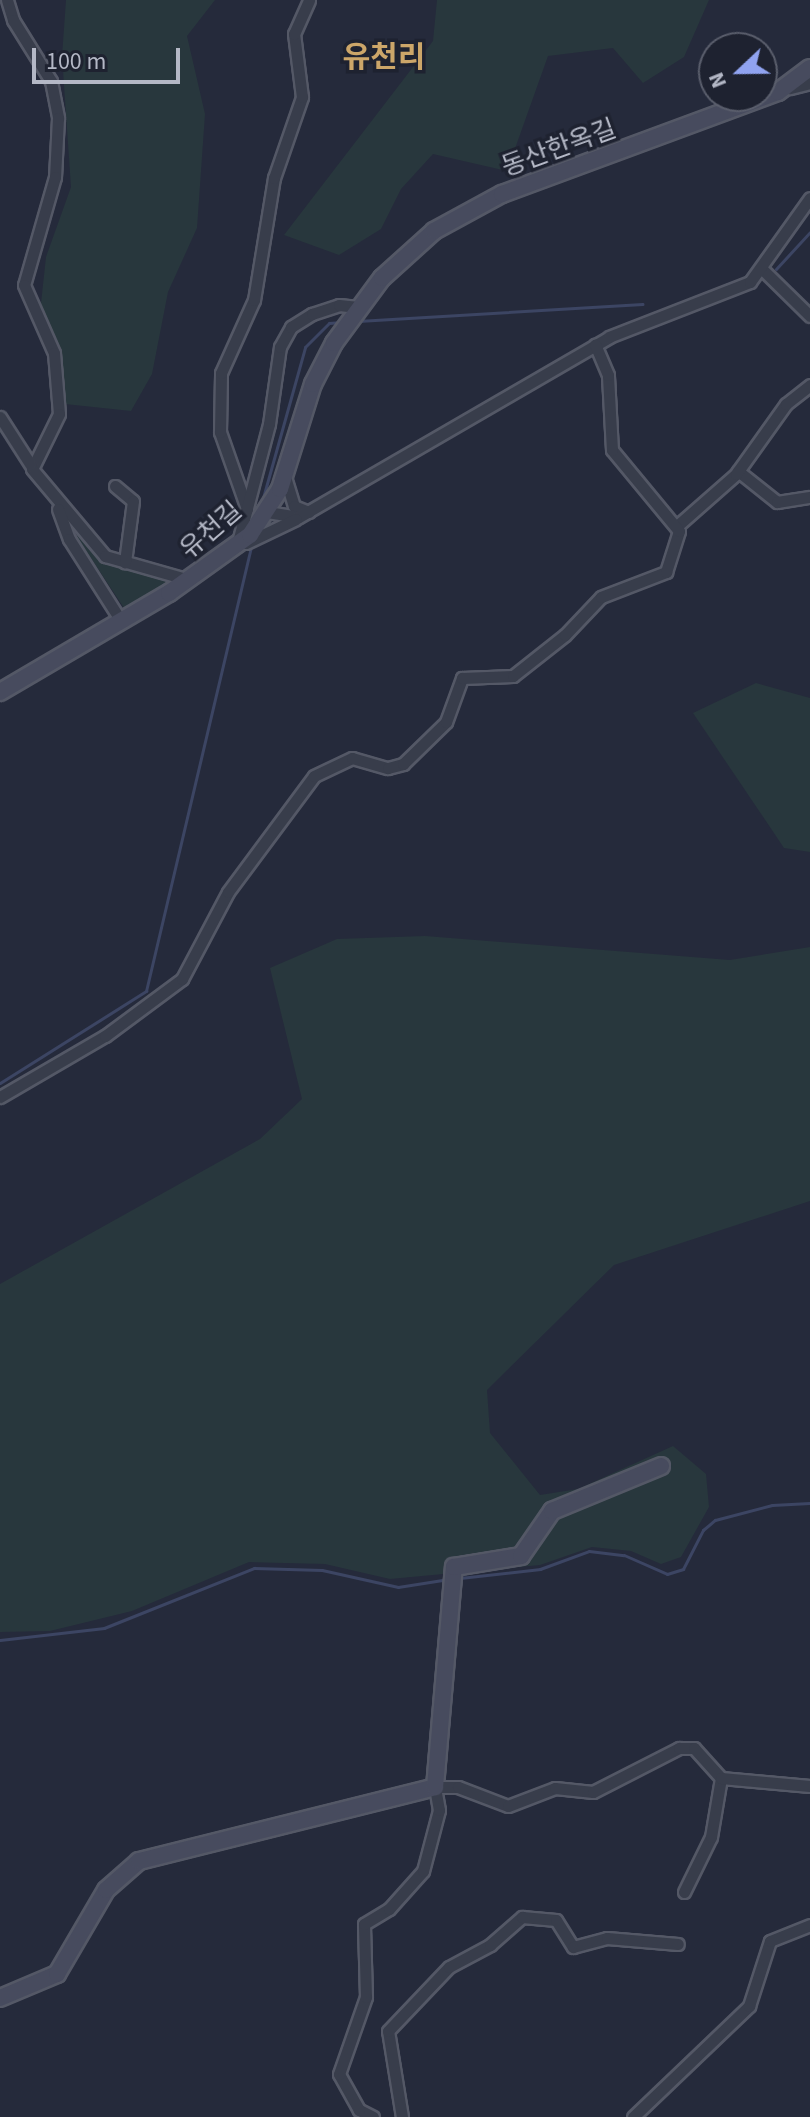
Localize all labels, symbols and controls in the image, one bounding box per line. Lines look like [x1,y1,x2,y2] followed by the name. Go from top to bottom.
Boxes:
[36,32,184,82] scale bar
[698,32,778,112] north arrow
[343,40,425,76] district label: 유천리
[46,44,106,79] text: 100 m
[700,67,735,93] text: N
[497,113,621,183] street label: 동산한옥길
[174,495,248,565] street label: 유천길

